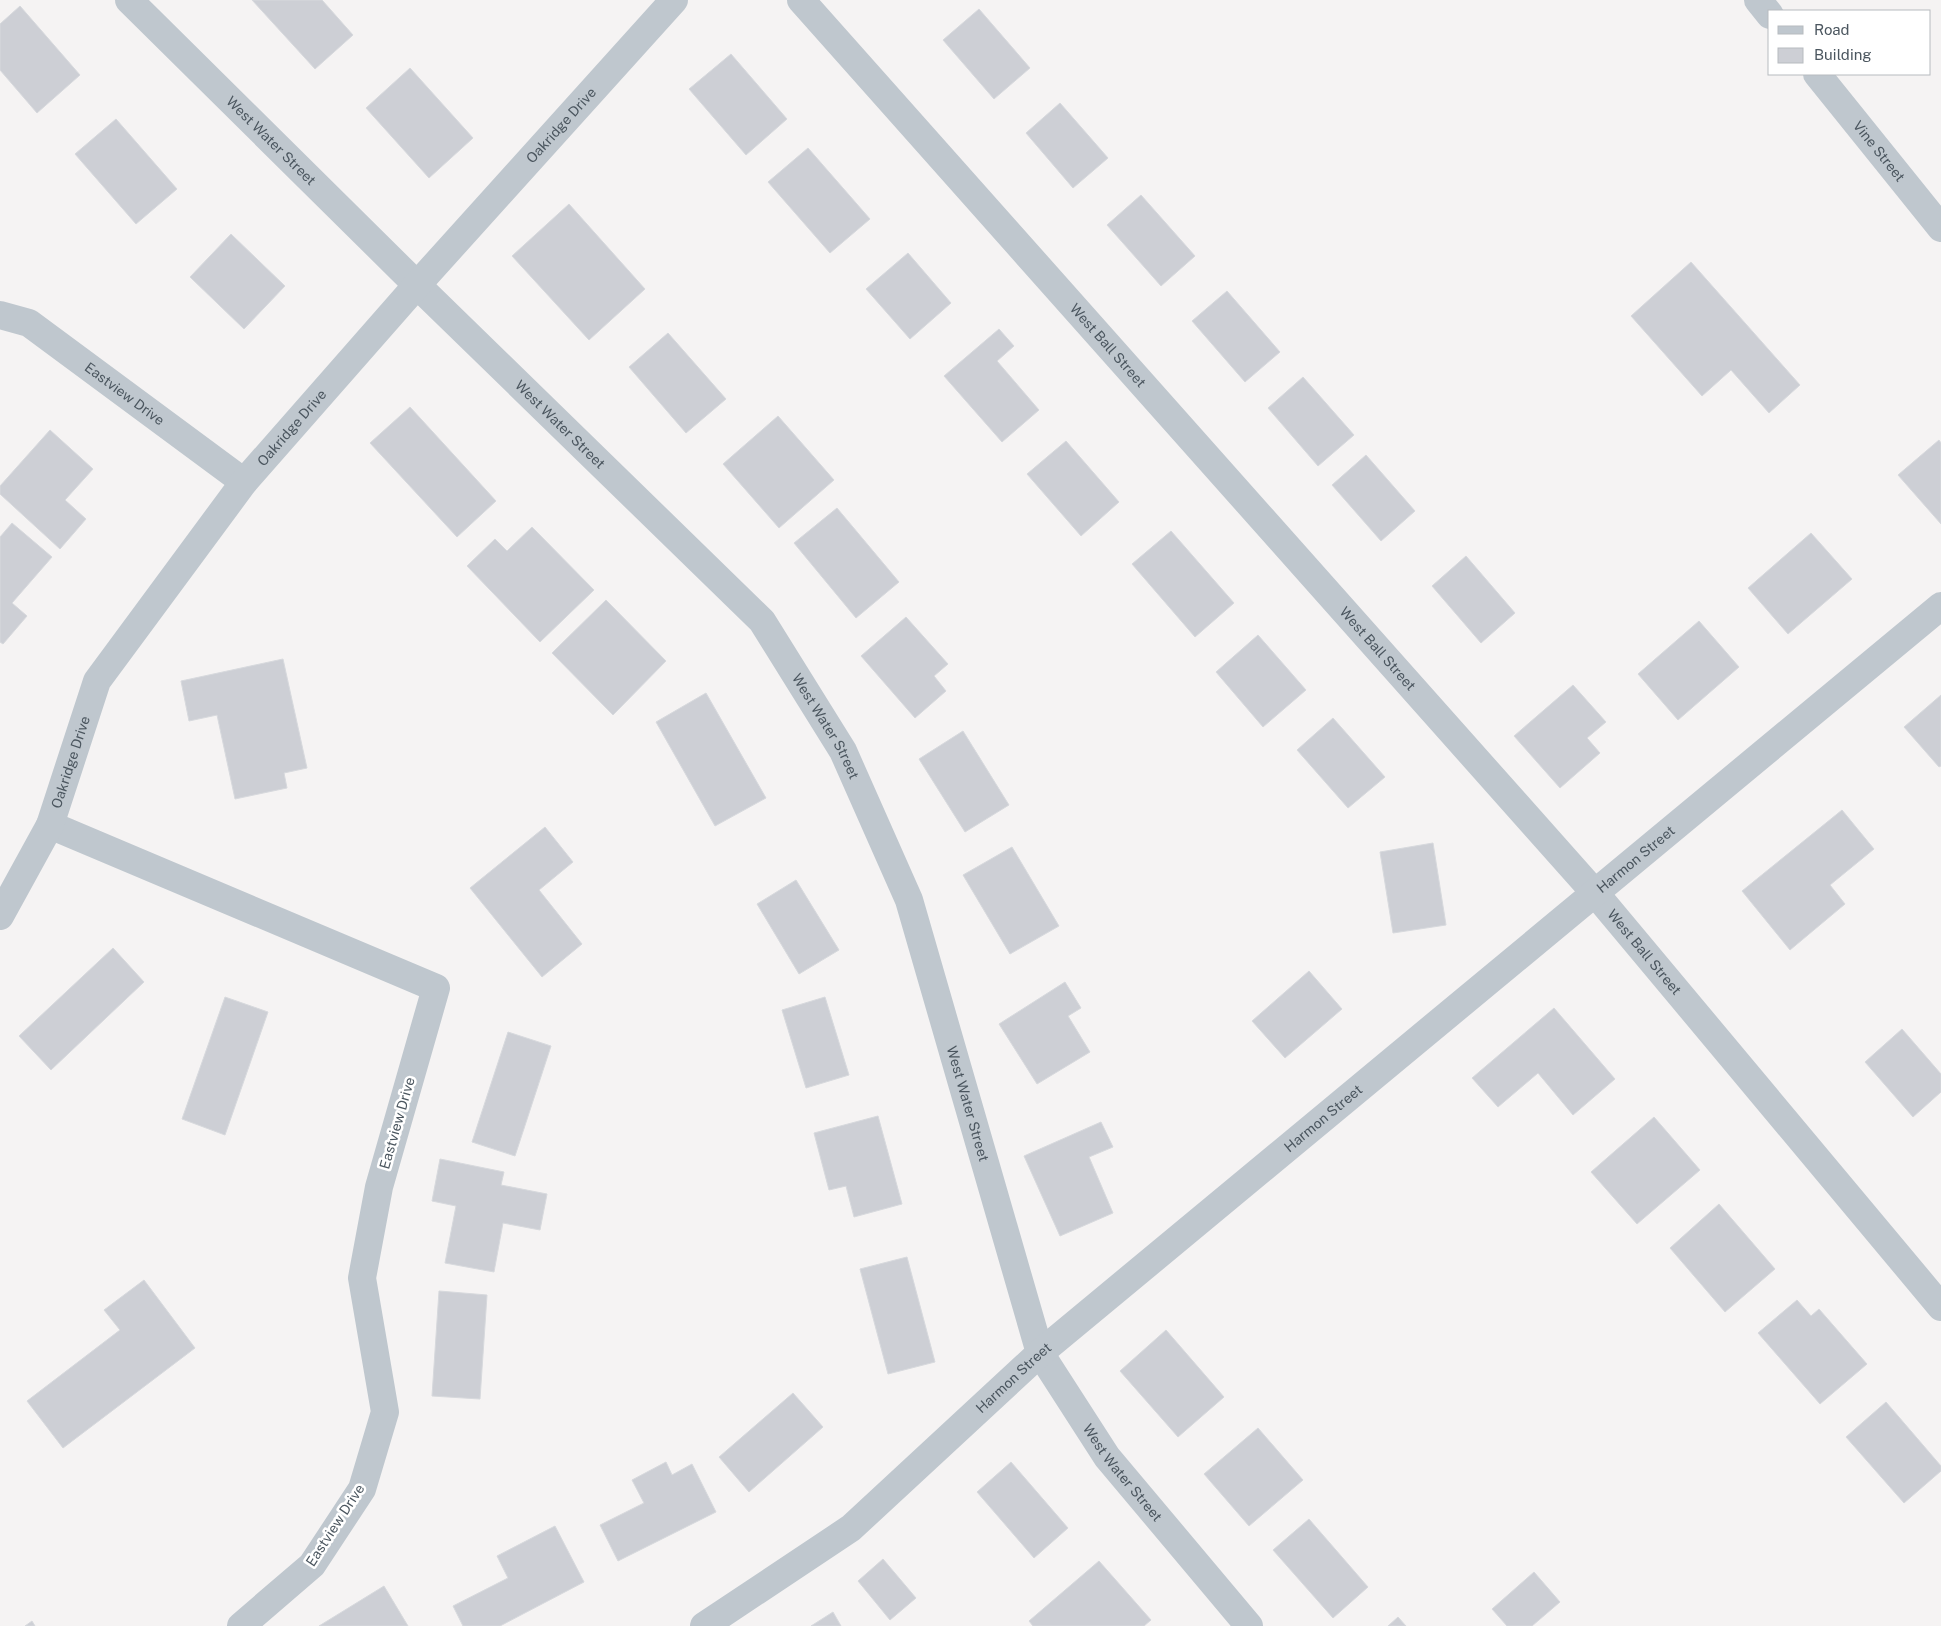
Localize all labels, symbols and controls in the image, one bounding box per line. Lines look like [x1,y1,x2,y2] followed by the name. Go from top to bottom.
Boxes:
[1768,10,1931,75] legend
[1814,21,1850,38] text: Road
[1814,46,1872,63] text: Building
[523,84,599,166] street label: Oakridge Drive
[223,93,319,188] street label: West Water Street
[1850,118,1908,185] street label: Vine Street
[1067,300,1149,390] street label: West Ball Street
[82,359,168,428] street label: Eastview Drive
[512,377,608,472] street label: West Water Street
[254,386,330,469] street label: Oakridge Drive
[1337,604,1419,694] street label: West Ball Street
[789,671,862,781] street label: West Water Street
[48,714,93,810] street label: Oakridge Drive
[1593,822,1678,896] street label: Harmon Street
[1604,906,1685,998] street label: West Ball Street
[944,1044,992,1163] street label: West Water Street
[376,1075,418,1171] street label: Eastview Drive
[1281,1081,1365,1155] street label: Harmon Street
[973,1339,1054,1416] street label: Harmon Street
[1080,1421,1166,1525] street label: West Water Street
[302,1481,368,1569] street label: Eastview Drive

